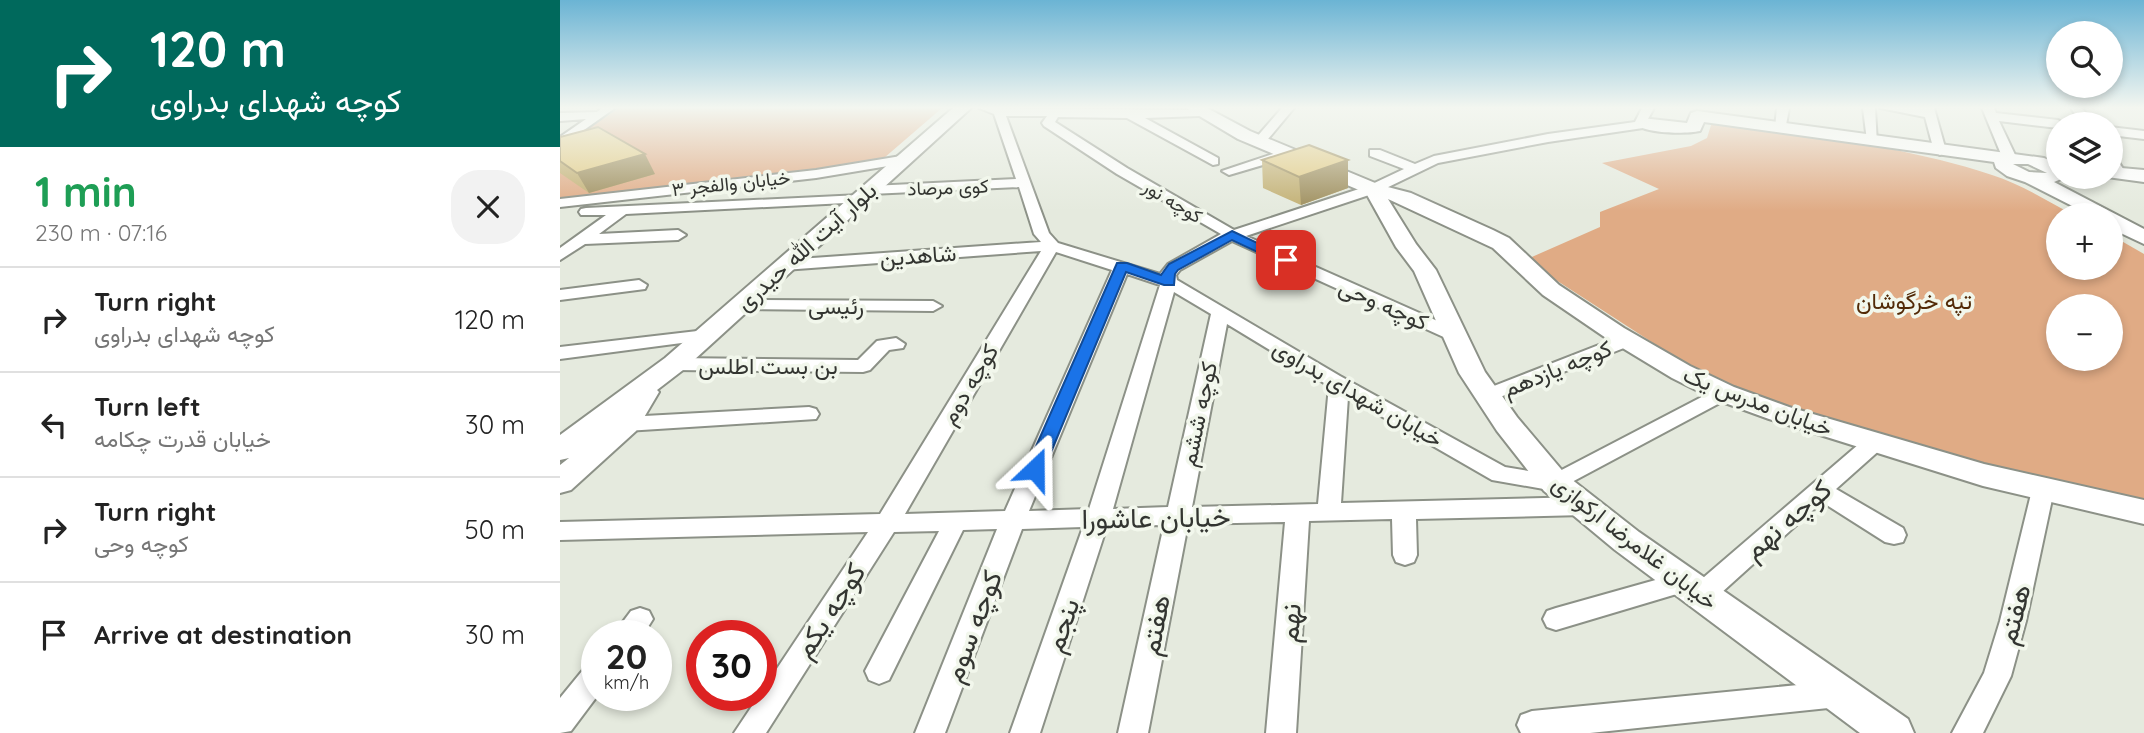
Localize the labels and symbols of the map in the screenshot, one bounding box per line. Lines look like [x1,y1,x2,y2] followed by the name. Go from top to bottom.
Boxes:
[671,165,791,201] street label: خیابان والفجر ۳
[1137,173,1207,230] street label: کوچه نور
[907,174,989,200] street label: کوی مرصاد
[730,175,883,318] street label: بلوار آیت الله حیدری
[1256,230,1316,290] pin
[879,238,957,272] street label: شاهدین
[1334,272,1433,338] street label: کوچه وحی
[1856,286,1972,317] park label: تپه خرگوشان
[808,291,864,321] street label: رئیسی
[1267,333,1448,454] street label: خیابان شهدای بدراوی
[1498,333,1616,405] street label: کوچه یازدهم
[934,338,1006,431] street label: کوچه دوم
[698,351,838,380] street label: بن بست اطلس
[1173,359,1225,469] street label: کوچه ششم
[1679,359,1837,444] street label: خیابان مدرس یک
[998,432,1072,506] position arrow
[1546,468,1724,616] street label: خیابان غلامرضا ارکوازی
[1736,471,1840,568] street label: کوچه نهم
[1081,498,1231,537] street label: خیابان عاشورا
[785,556,874,665] street label: کوچه یکم
[935,565,1011,688] street label: کوچه سوم
[1988,580,2040,649] street label: هفتم
[1131,592,1179,659] street label: هفتم
[1036,593,1088,657] street label: پنجم
[1270,602,1310,644] street label: نهم
[686,620,777,711] speed limit sign: 30

